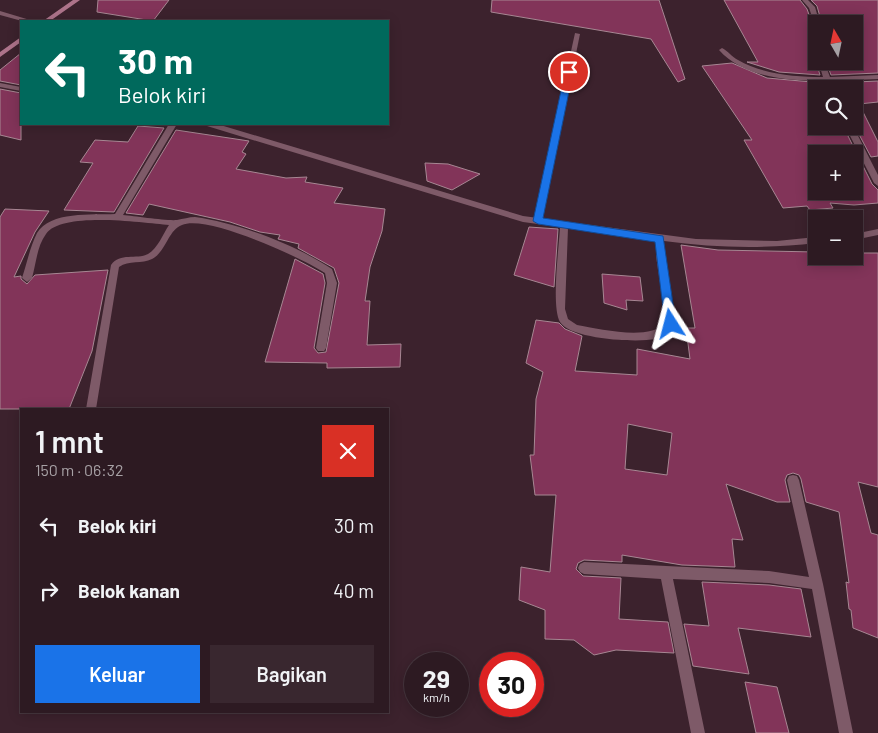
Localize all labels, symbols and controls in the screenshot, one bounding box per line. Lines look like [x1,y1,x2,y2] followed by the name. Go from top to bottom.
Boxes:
[808,15,862,70] north arrow
[808,15,863,265] map controls
[118,39,193,81] text: 30 m
[35,40,100,105] icon: left
[548,51,590,93] pin
[555,58,583,86] icon: arrive
[808,80,863,135] button: search
[118,81,206,107] text: Belok kiri
[808,145,863,200] button: +
[808,210,863,265] button: −
[644,297,696,349] position arrow
[35,423,104,459] text: 1 mnt
[322,425,374,477] button: close
[35,460,124,479] text: 150 m · 06:32
[35,512,63,540] icon: left
[78,514,156,537] text: Belok kiri
[334,514,374,537] text: 30 m
[35,577,63,605] icon: right
[78,579,180,602] text: Belok kanan
[333,579,374,602] text: 40 m
[35,645,200,703] button: Keluar
[210,645,374,703] button: Bagikan
[479,652,544,717] speed limit sign: 30
[423,663,450,693] text: 29
[423,690,450,704] text: km/h

